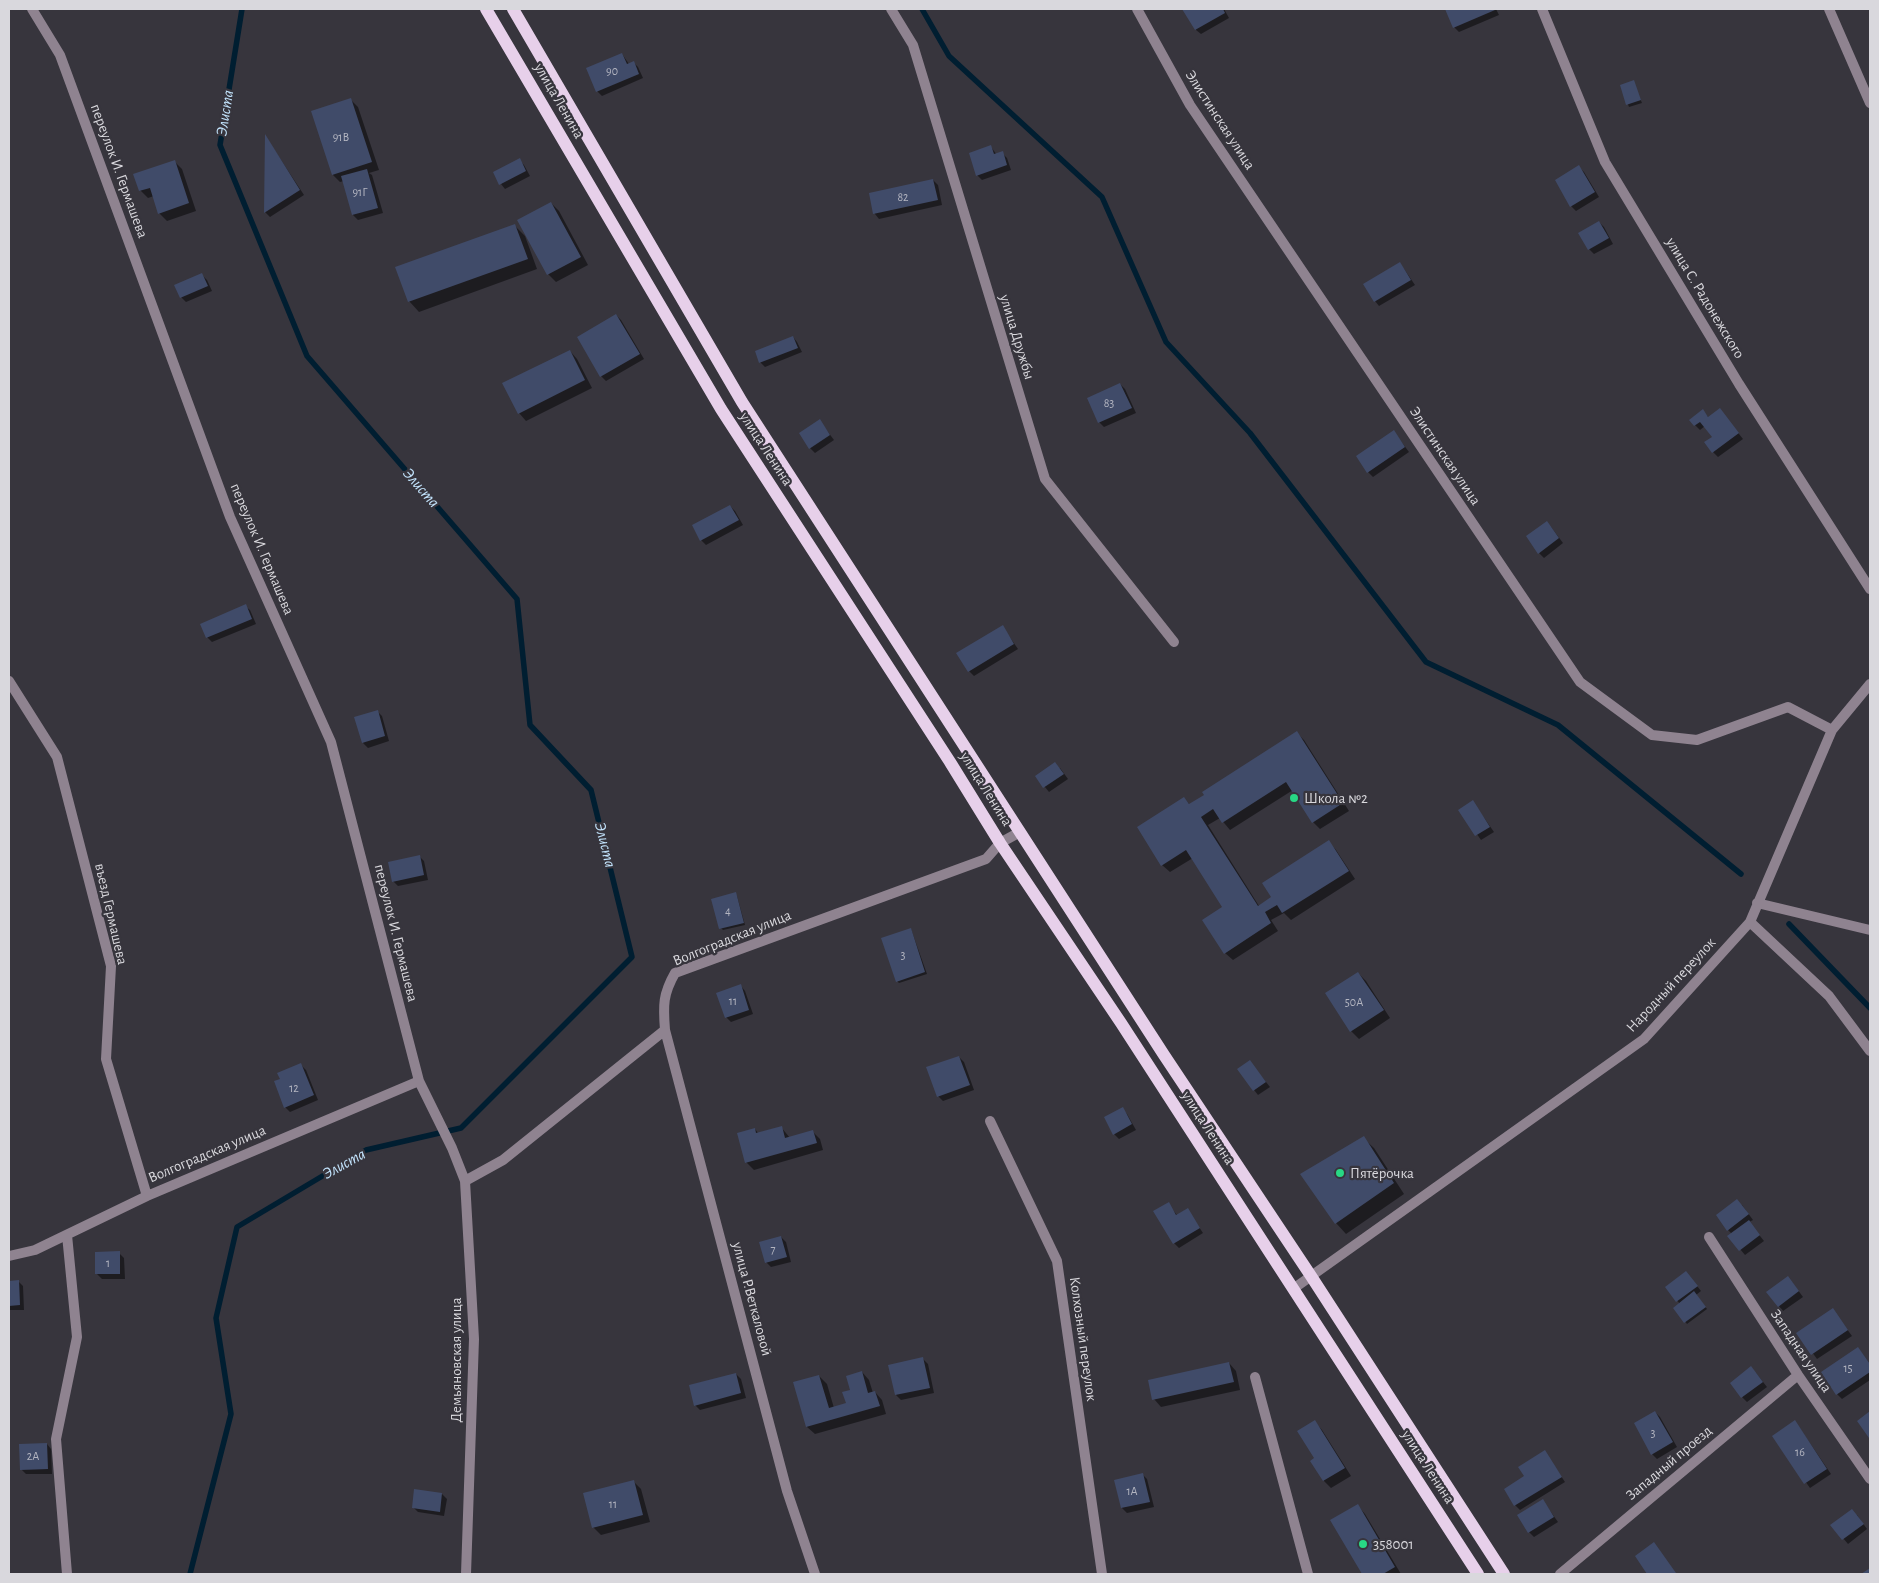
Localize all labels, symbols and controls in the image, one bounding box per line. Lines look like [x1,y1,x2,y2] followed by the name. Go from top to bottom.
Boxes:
[530,60,588,142] street label: улица Ленина
[606,64,618,78] house number: 90
[1181,67,1259,173] street label: Элистинская улица
[212,89,238,137] water label: Элиста
[86,101,152,241] street label: переулок И. Гермашева
[333,130,349,144] house number: 91В
[352,185,368,199] house number: 91Г
[897,190,909,204] house number: 82
[1662,234,1748,362] street label: улица С. Радонежского
[996,292,1038,382] street label: улица Дружбы
[1104,396,1114,410] house number: 83
[1405,403,1485,509] street label: Элистинская улица
[736,409,796,489] street label: улица Ленина
[399,464,443,512] water label: Элиста
[226,480,298,618] street label: переулок И. Гермашева
[956,749,1016,829] street label: улица Ленина
[1304,789,1368,807] place label: Школа №2
[1288,792,1300,804] marker: Школа №2
[590,820,620,870] water label: Элиста
[91,862,131,966] street label: въезд Гермашева
[370,862,422,1004] street label: переулок И. Гермашева
[725,904,731,918] house number: 4
[670,906,794,970] street label: Волгоградская улица
[1622,934,1720,1036] street label: Народный переулок
[901,948,905,962] house number: 3
[729,994,737,1008] house number: 11
[1345,995,1363,1009] house number: 50А
[289,1081,299,1095] house number: 12
[1178,1088,1238,1168] street label: улица Ленина
[146,1121,268,1187] street label: Волгоградская улица
[319,1144,369,1184] water label: Элиста
[1350,1164,1414,1182] place label: Пятёрочка
[1334,1167,1346,1179] marker: Пятёрочка
[728,1240,776,1358] street label: улица Р.Веткаловой
[770,1242,776,1256] house number: 7
[106,1256,110,1270] house number: 1
[1065,1276,1101,1402] street label: Колхозный переулок
[447,1297,465,1423] street label: Демьяновская улица
[1767,1306,1835,1396] street label: Западная улица
[1843,1361,1853,1375] house number: 15
[1622,1422,1716,1504] street label: Западный проезд
[1651,1426,1655,1440] house number: 3
[1398,1427,1458,1507] street label: улица Ленина
[1795,1445,1805,1459] house number: 16
[27,1449,39,1463] house number: 2А
[1126,1484,1138,1498] house number: 1А
[609,1497,617,1511] house number: 11
[1373,1535,1414,1553] place label: 358001
[1357,1538,1369,1550] marker: 358001

